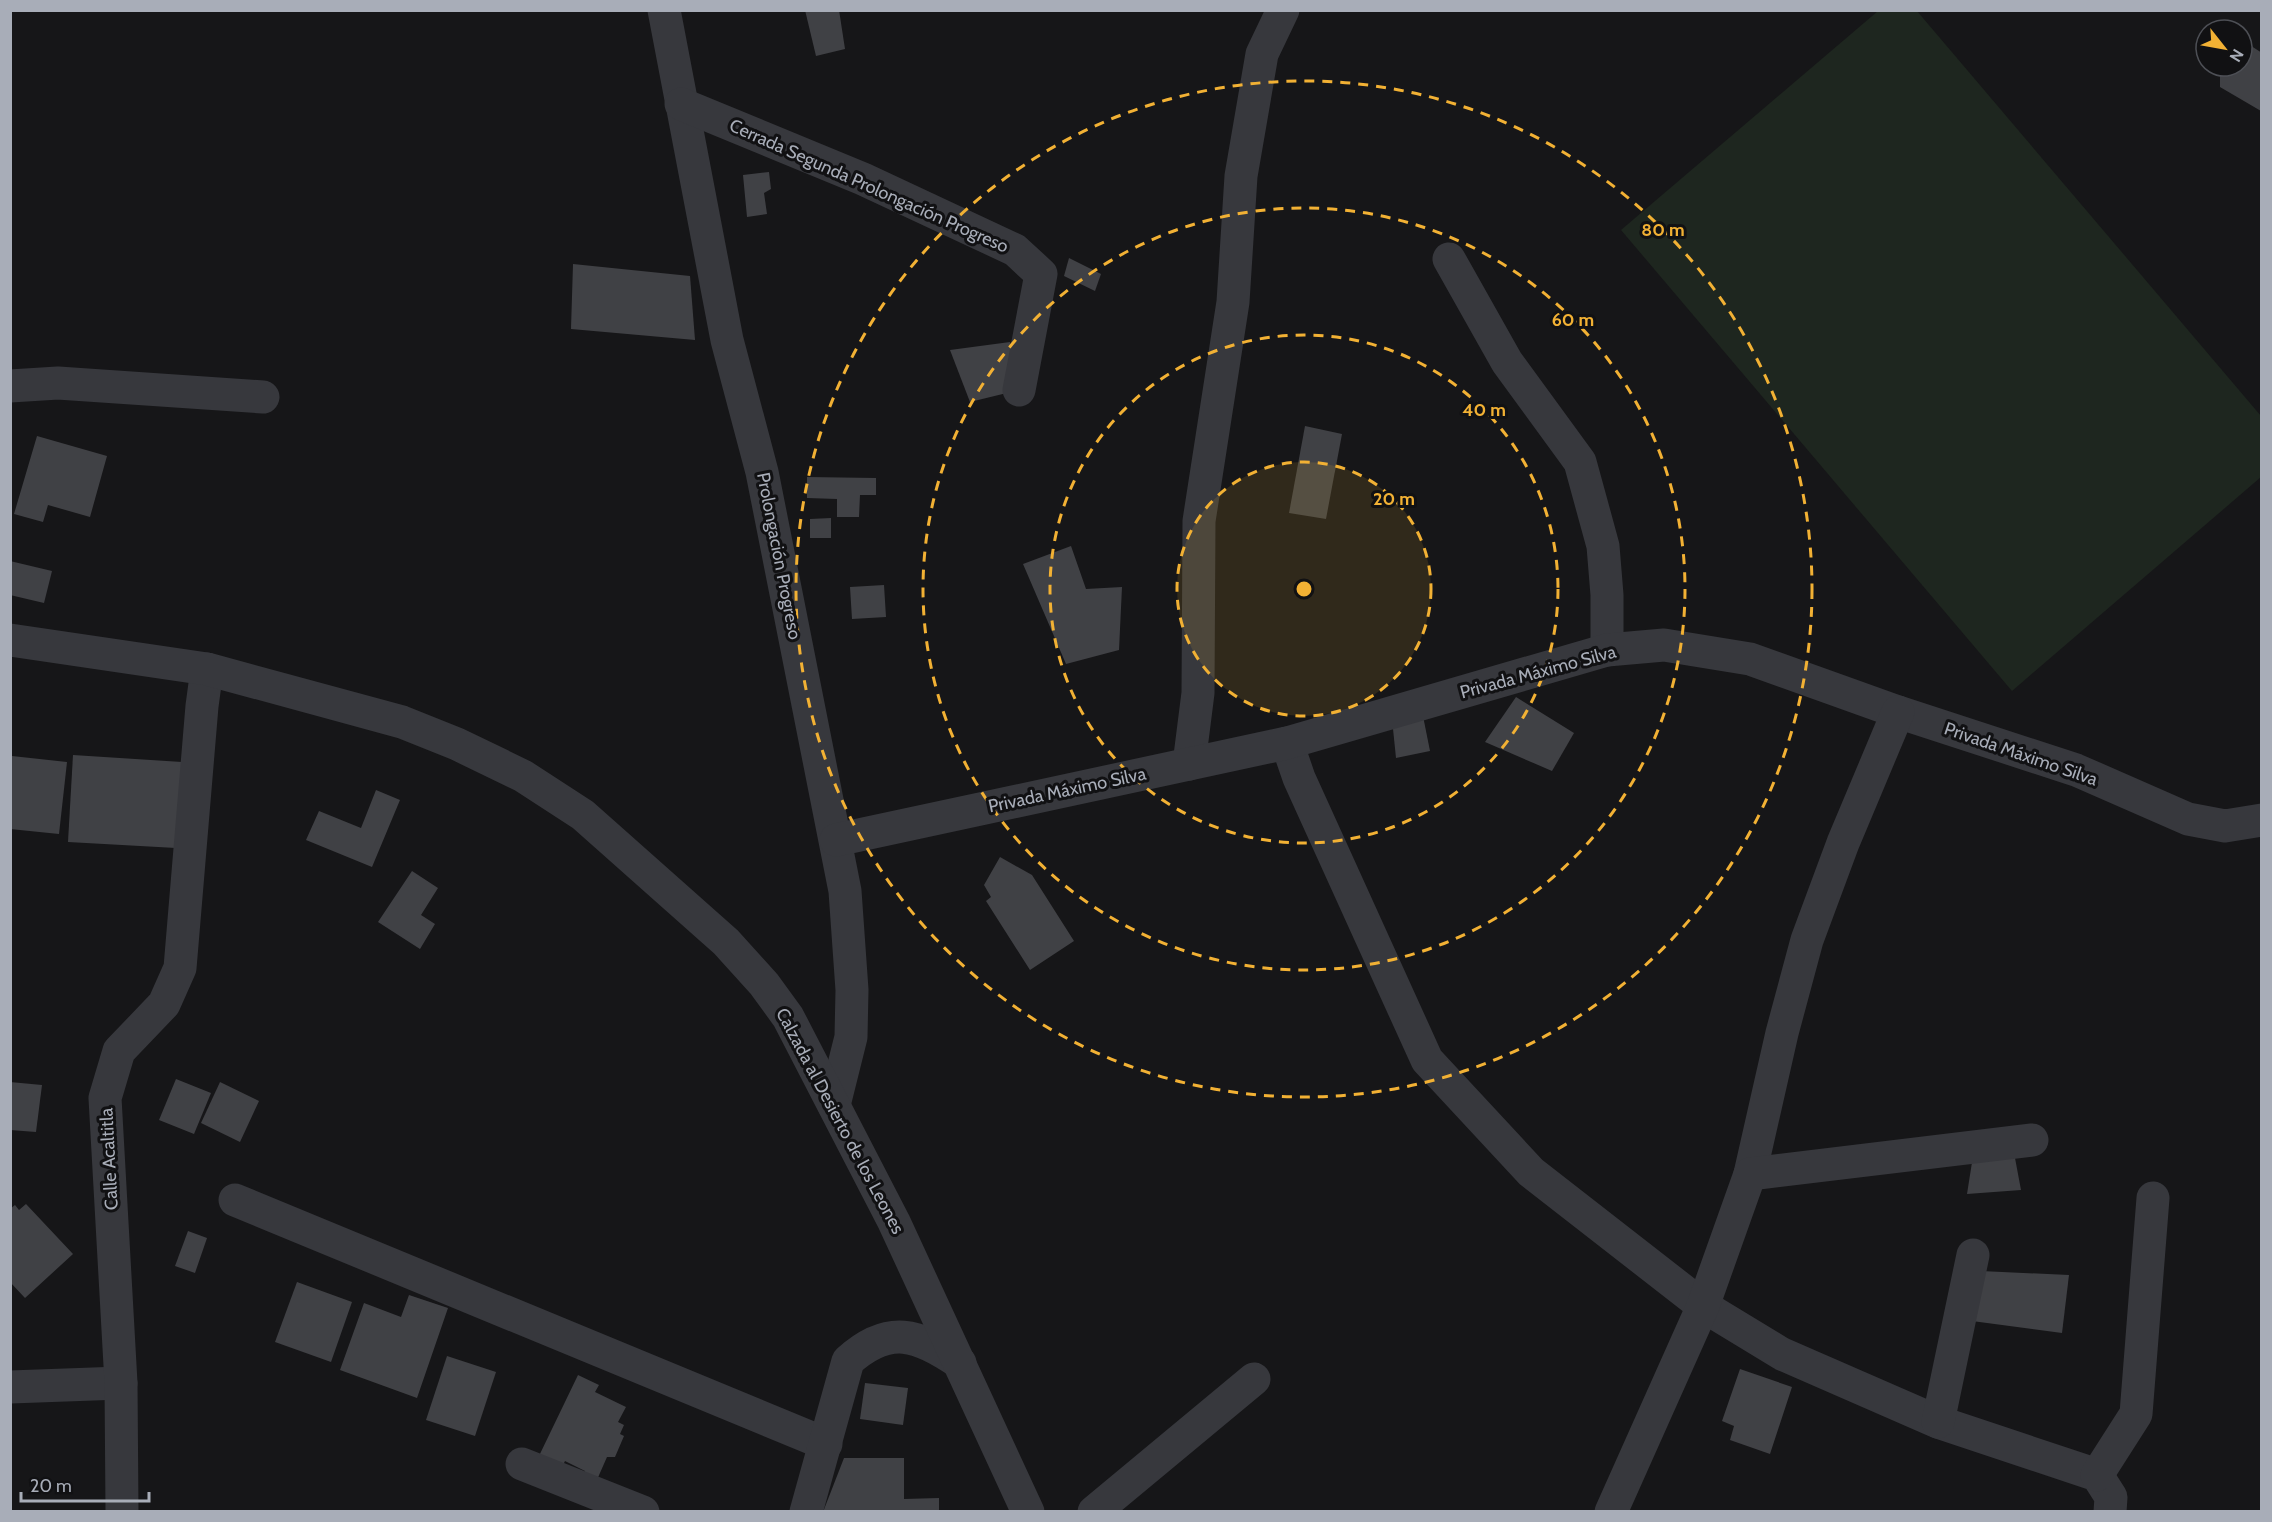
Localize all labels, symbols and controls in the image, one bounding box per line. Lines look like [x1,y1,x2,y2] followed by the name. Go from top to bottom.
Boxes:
[2194,18,2254,78] north arrow
[2225,46,2247,65] text: N
[726,114,1012,258] street label: Cerrada Segunda Prolongación Progreso
[1641,219,1685,241] text: 80 m
[1552,309,1594,331] text: 60 m
[1462,399,1506,421] text: 40 m
[752,471,806,641] street label: Prolongación Progreso
[1373,488,1415,510] text: 20 m
[1294,579,1314,599] centre of rings
[1458,640,1619,703] street label: Privada Máximo Silva
[1941,717,2101,791] street label: Privada Máximo Silva
[986,762,1148,817] street label: Privada Máximo Silva
[771,1004,909,1238] street label: Calzada al Desierto de los Leones
[95,1107,123,1211] street label: Calle Acaltitla
[21,1465,148,1503] scale bar
[30,1475,72,1497] text: 20 m

